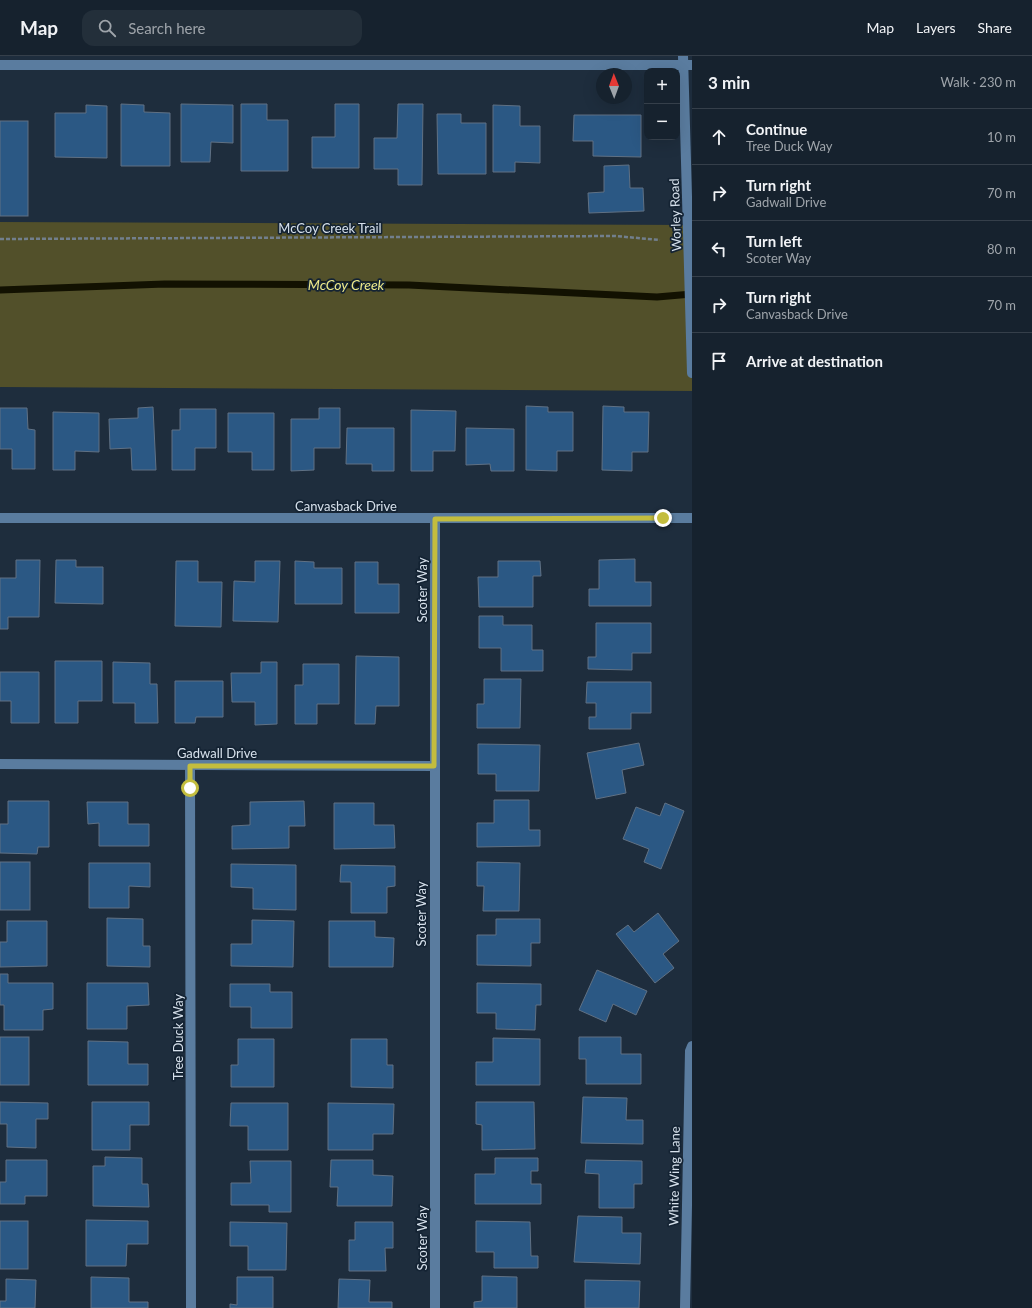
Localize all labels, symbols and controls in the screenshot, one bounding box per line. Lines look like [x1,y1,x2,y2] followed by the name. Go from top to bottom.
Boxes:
[82,10,362,46] search box
[20,16,58,39] text: Map
[96,17,118,39] icon: search
[128,19,206,37] text: Search here
[866,19,894,36] text: Map
[916,19,956,36] text: Layers
[978,19,1012,36] text: Share
[596,68,632,104] north arrow
[644,68,680,140] map controls
[644,68,680,104] button: +
[708,72,750,93] text: 3 min
[940,74,1016,90] text: Walk · 230 m
[644,104,680,140] button: −
[746,120,807,138] text: Continue
[708,126,730,148] icon: ahead
[987,129,1016,145] text: 10 m
[746,138,833,154] text: Tree Duck Way
[746,176,811,194] text: Turn right
[666,178,684,252] street label: Worley Road
[708,182,730,204] icon: right
[987,185,1016,201] text: 70 m
[746,194,826,210] text: Gadwall Drive
[278,220,382,236] street label: McCoy Creek Trail
[746,232,802,250] text: Turn left
[708,238,730,260] icon: left
[987,241,1016,257] text: 80 m
[746,250,811,266] text: Scoter Way
[308,276,385,293] water label: McCoy Creek
[746,288,811,306] text: Turn right
[708,294,730,316] icon: right
[987,297,1016,313] text: 70 m
[746,306,848,322] text: Canvasback Drive
[708,350,730,372] icon: arrive
[746,352,883,370] text: Arrive at destination
[295,498,397,514] street label: Canvasback Drive
[654,509,672,527] route end
[414,557,430,623] street label: Scoter Way
[177,745,257,761] street label: Gadwall Drive
[181,779,199,797] route start
[413,881,429,947] street label: Scoter Way
[170,993,186,1080] street label: Tree Duck Way
[665,1126,683,1226] street label: White Wing Lane
[414,1205,430,1271] street label: Scoter Way

